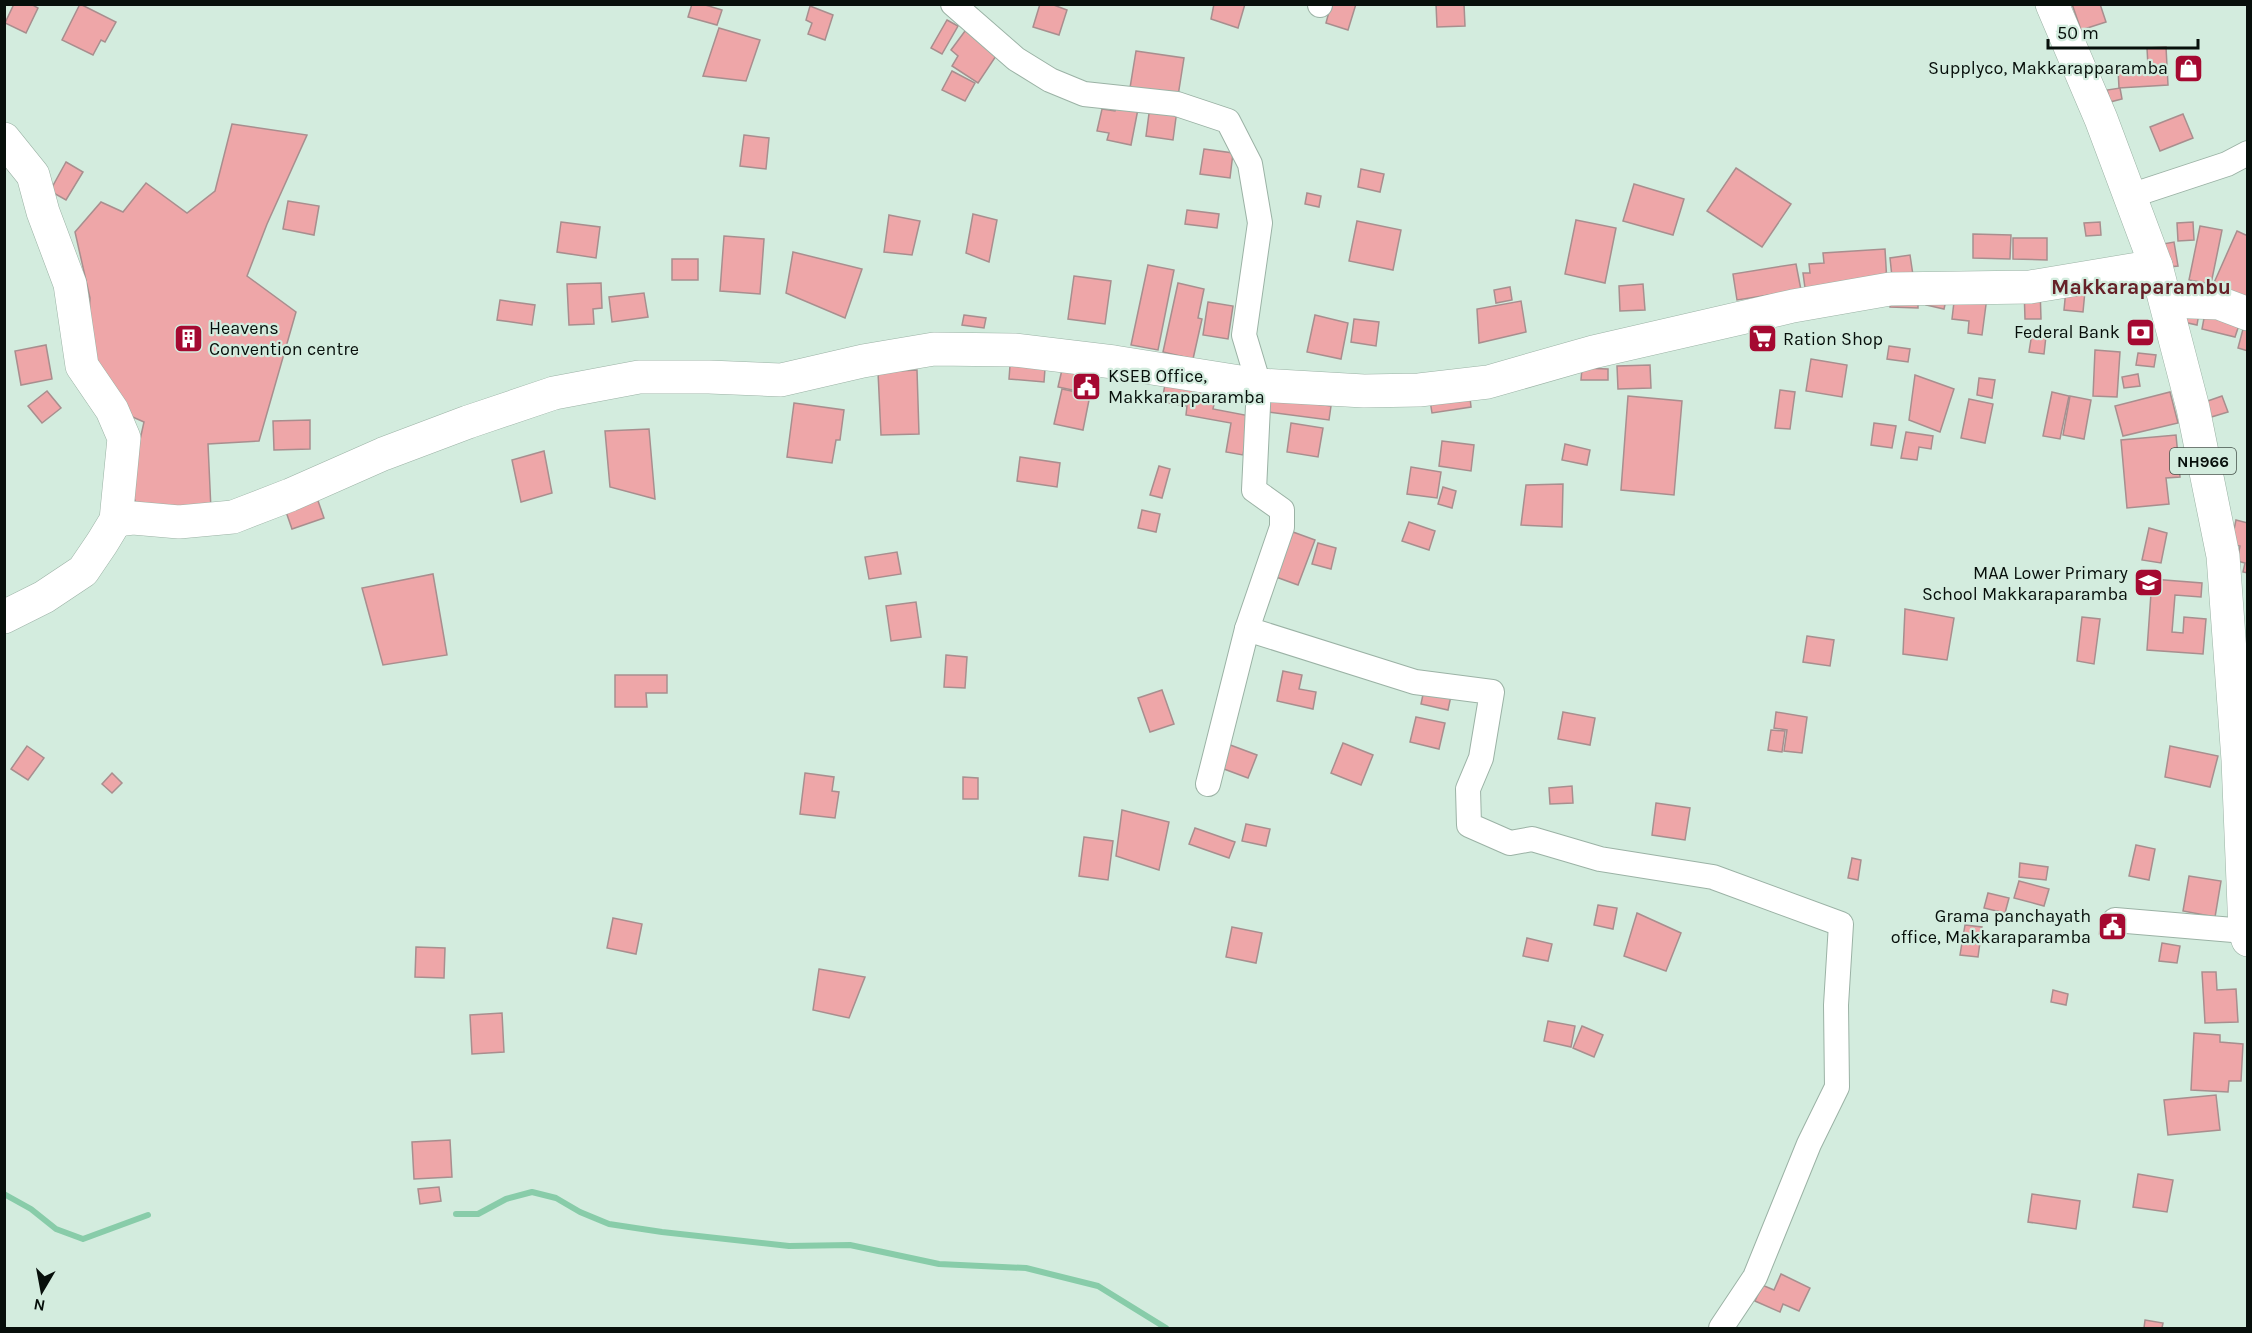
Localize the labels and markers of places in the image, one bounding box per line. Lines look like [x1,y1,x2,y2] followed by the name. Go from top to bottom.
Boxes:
[2173,52,2205,84] shop icon: Supplyco, Makkarapparamba
[1928,57,2168,79] place label: Supplyco, Makkarapparamba
[2125,316,2157,348] bank icon: Federal Bank
[209,317,359,360] place label: Heavens Convention centre
[2014,321,2120,343] place label: Federal Bank
[172,322,204,354] building icon: Heavens Convention centre
[1746,323,1778,355] supermarket icon: Ration Shop
[1783,328,1883,350] place label: Ration Shop
[1108,365,1265,408] place label: KSEB Office, Makkarapparamba
[1071,370,1103,402] public building icon: KSEB Office, Makkarapparamba
[1922,562,2129,605] place label: MAA Lower Primary School Makkaraparamba
[2133,567,2165,599] school or university icon: MAA Lower Primary School Makkaraparamba
[1891,905,2091,948] place label: Grama panchayath office, Makkaraparamba
[2096,910,2128,942] public building icon: Grama panchayath office, Makkaraparamba

